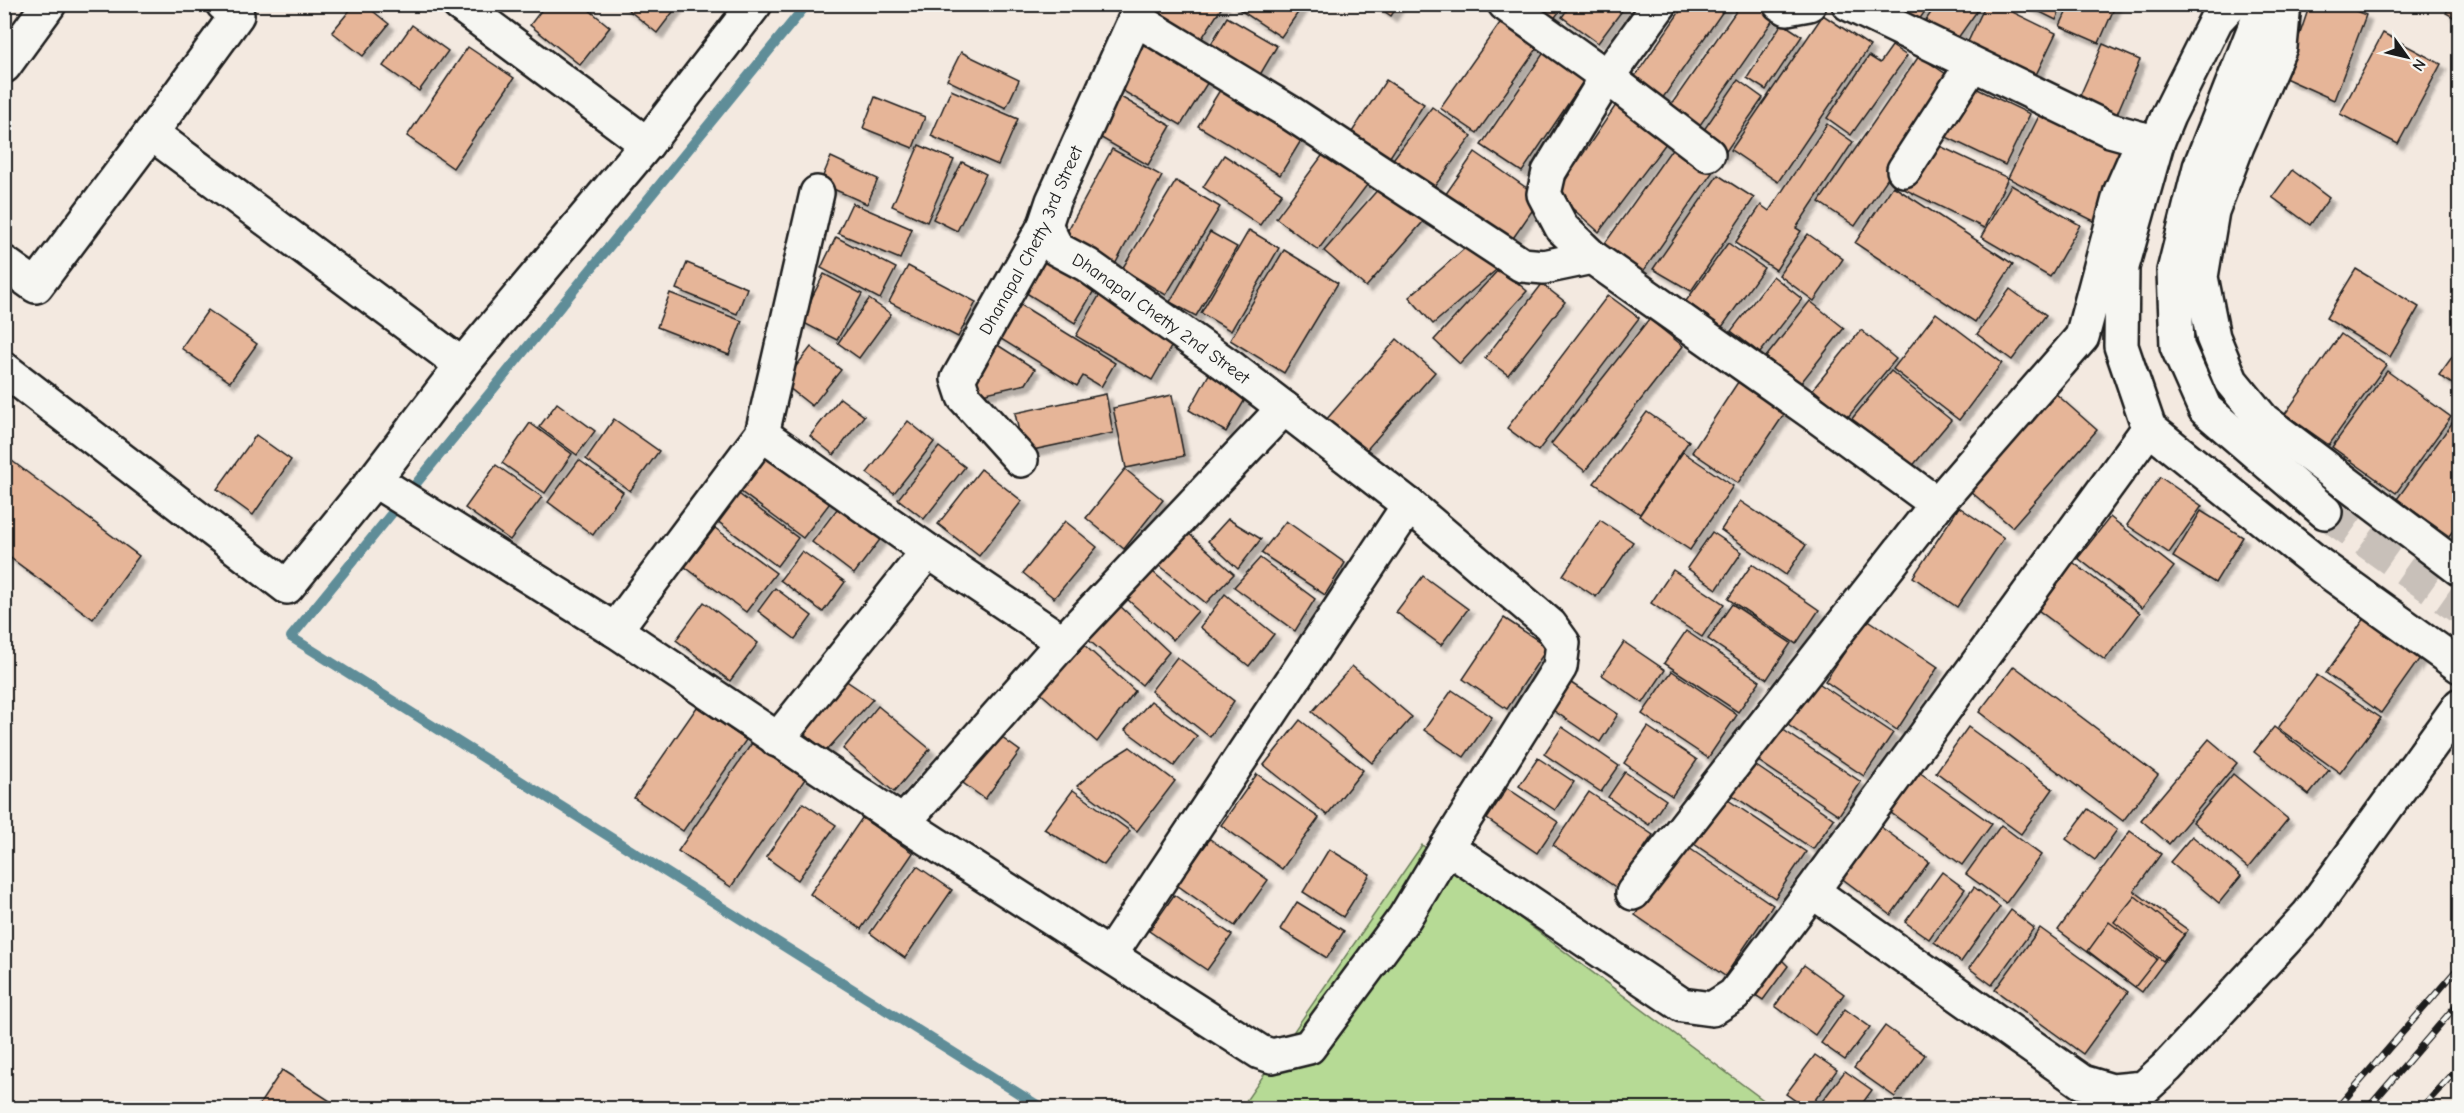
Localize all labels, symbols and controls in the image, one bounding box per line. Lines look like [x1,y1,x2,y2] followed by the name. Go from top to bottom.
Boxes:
[2377,27,2437,87] north arrow
[2408,55,2429,74] text: N
[975,142,1088,339] street label: Dhanapal Chetty 3rd Street
[1068,249,1254,389] street label: Dhanapal Chetty 2nd Street

